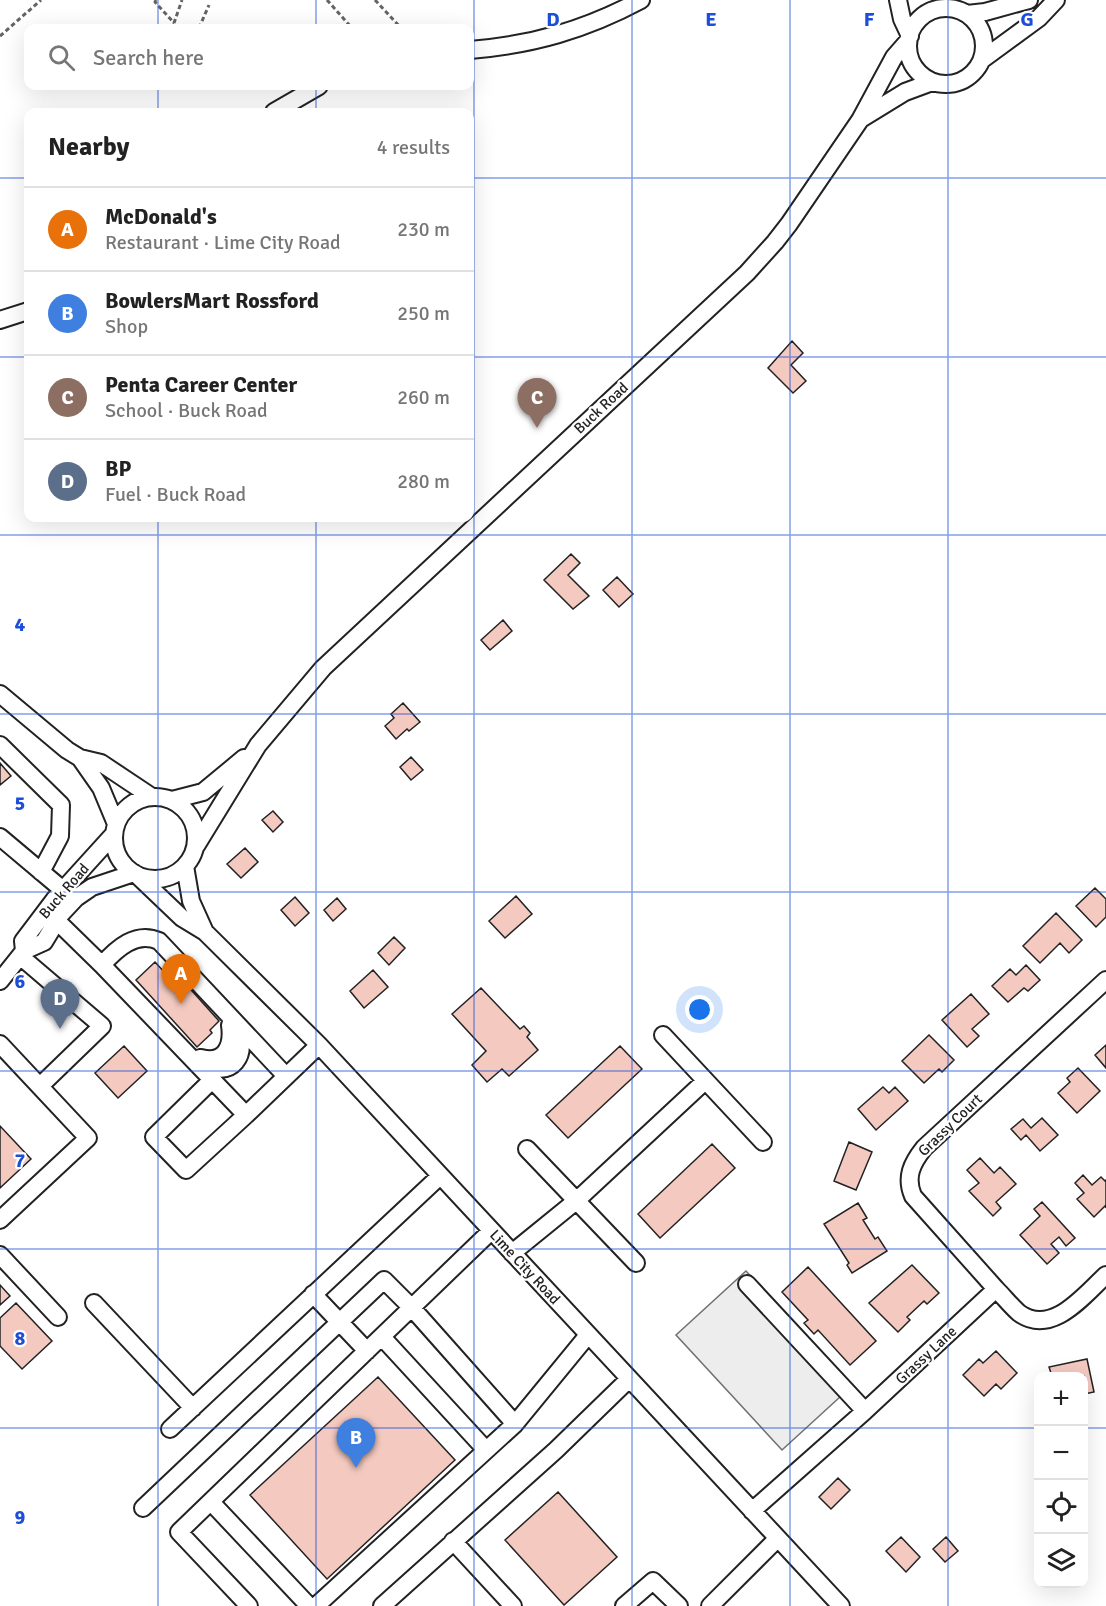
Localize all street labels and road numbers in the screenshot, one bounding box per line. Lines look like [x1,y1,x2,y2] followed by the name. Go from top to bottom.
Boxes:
[570,378,632,438] street label: Buck Road
[35,860,93,922] street label: Buck Road
[914,1090,986,1160] street label: Grassy Court
[486,1226,564,1308] street label: Lime City Road
[892,1322,960,1388] street label: Grassy Lane

